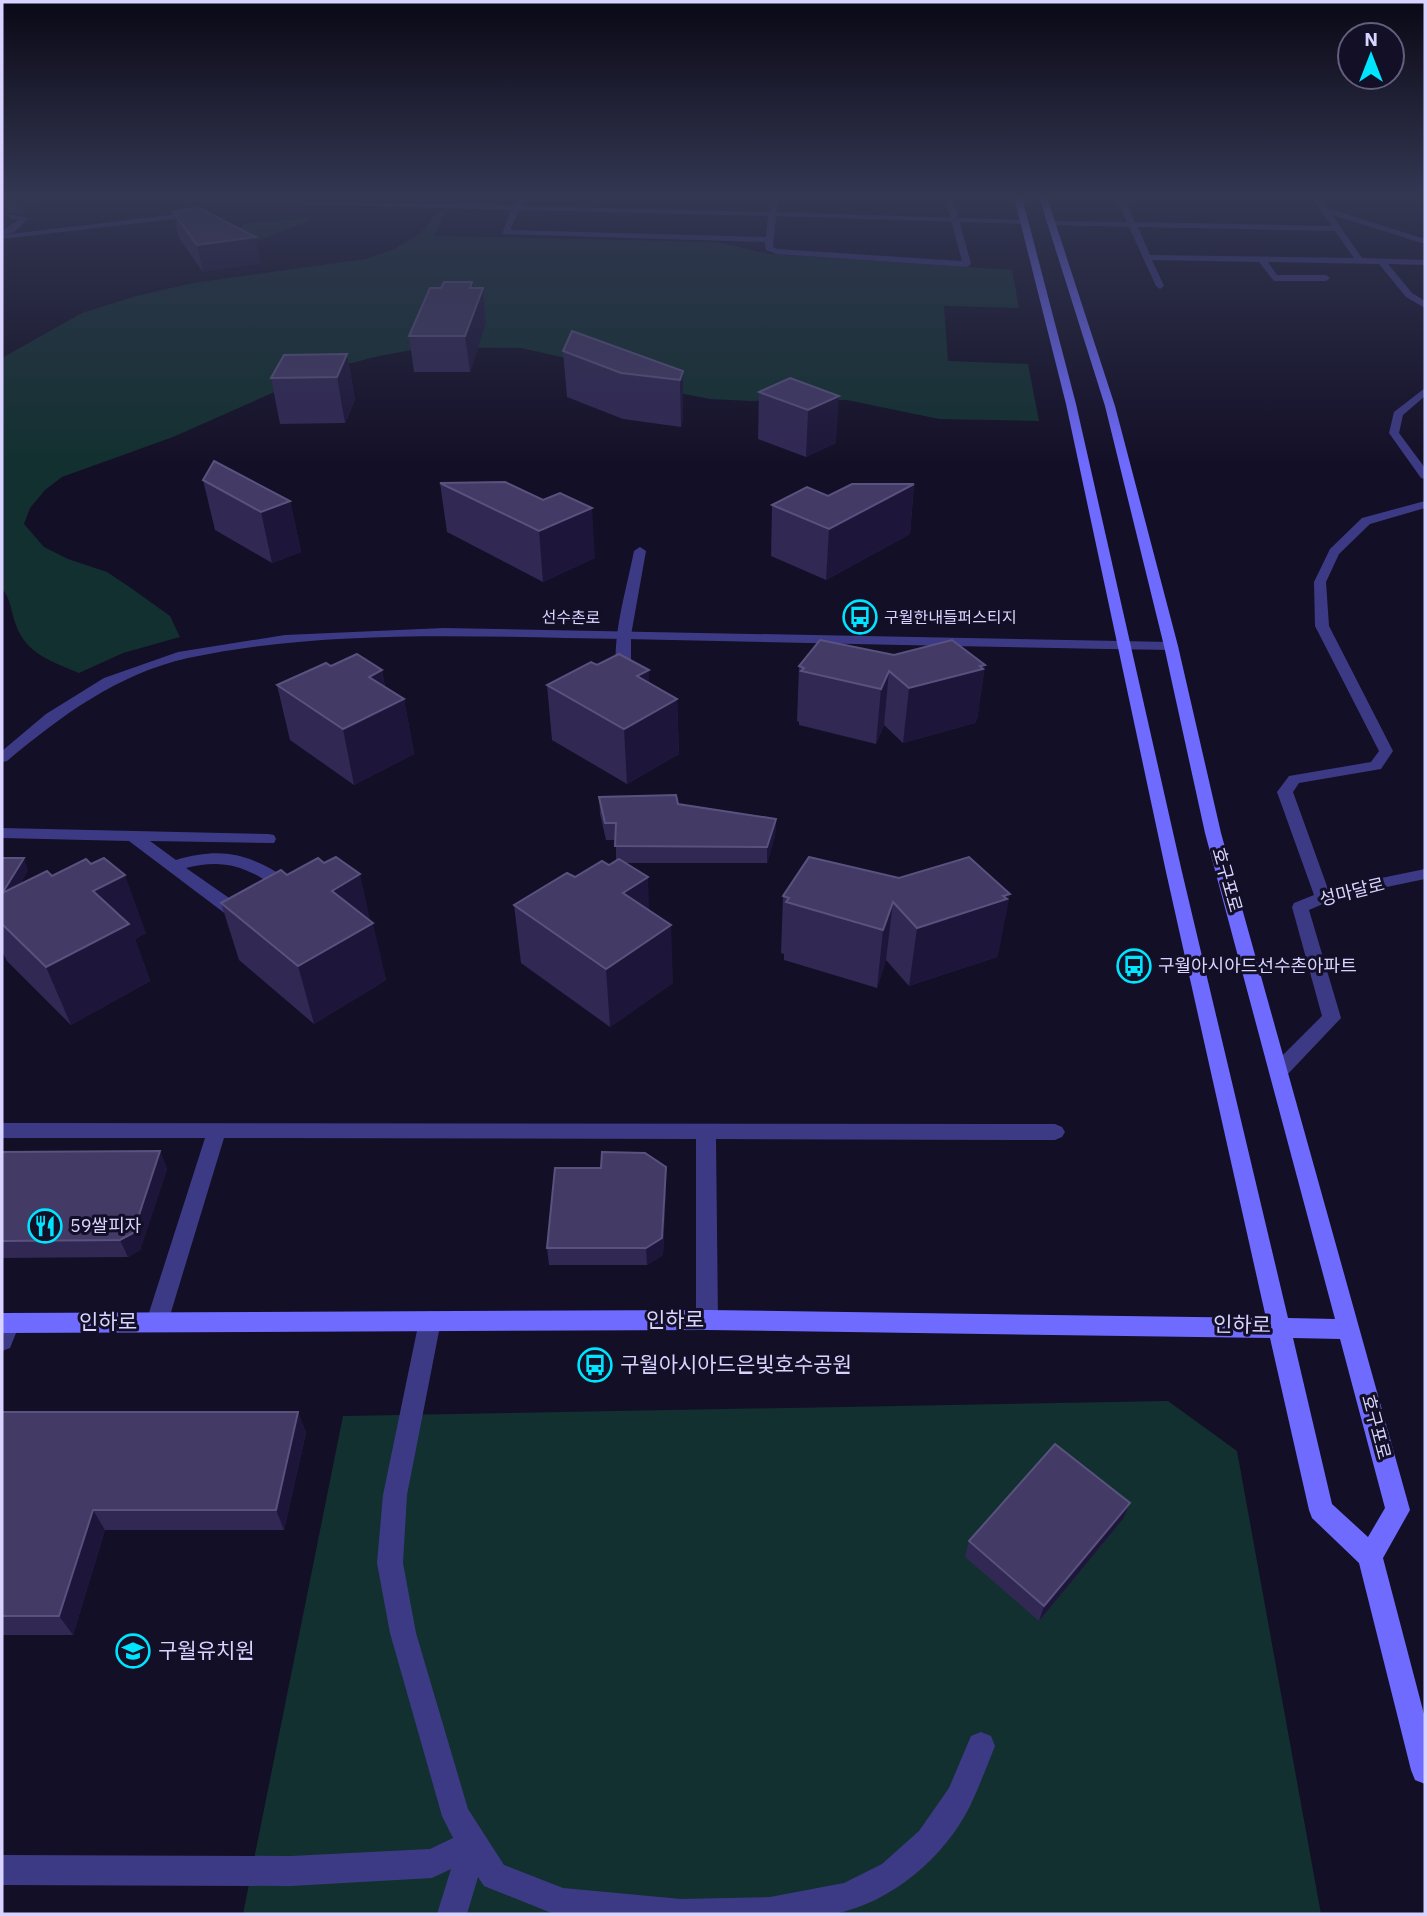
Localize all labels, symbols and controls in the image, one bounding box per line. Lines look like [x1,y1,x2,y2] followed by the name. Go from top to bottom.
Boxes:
[1336,21,1406,91] north arrow
[1364,27,1378,51] text: N
[841,598,879,636] bus stop icon: 구월한내들퍼스티지
[541,606,601,628] street label: 선수촌로
[884,607,1016,627] place label: 구월한내들퍼스티지
[1207,845,1248,915] street label: 호구포로
[1317,872,1387,911] street label: 성마달로
[1115,947,1153,985] bus stop icon: 구월아시아드선수촌아파트
[1158,954,1357,977] place label: 구월아시아드선수촌아파트
[26,1207,64,1245] restaurant icon: 59쌀피자
[70,1214,142,1237] place label: 59쌀피자
[646,1305,704,1333] street label: 인하로
[79,1307,137,1335] street label: 인하로
[1213,1309,1271,1339] street label: 인하로
[576,1346,614,1384] bus stop icon: 구월아시아드은빛호수공원
[620,1350,852,1378] place label: 구월아시아드은빛호수공원
[1357,1392,1396,1462] street label: 호구포로
[114,1632,152,1670] school or university icon: 구월유치원
[158,1636,255,1664] place label: 구월유치원

